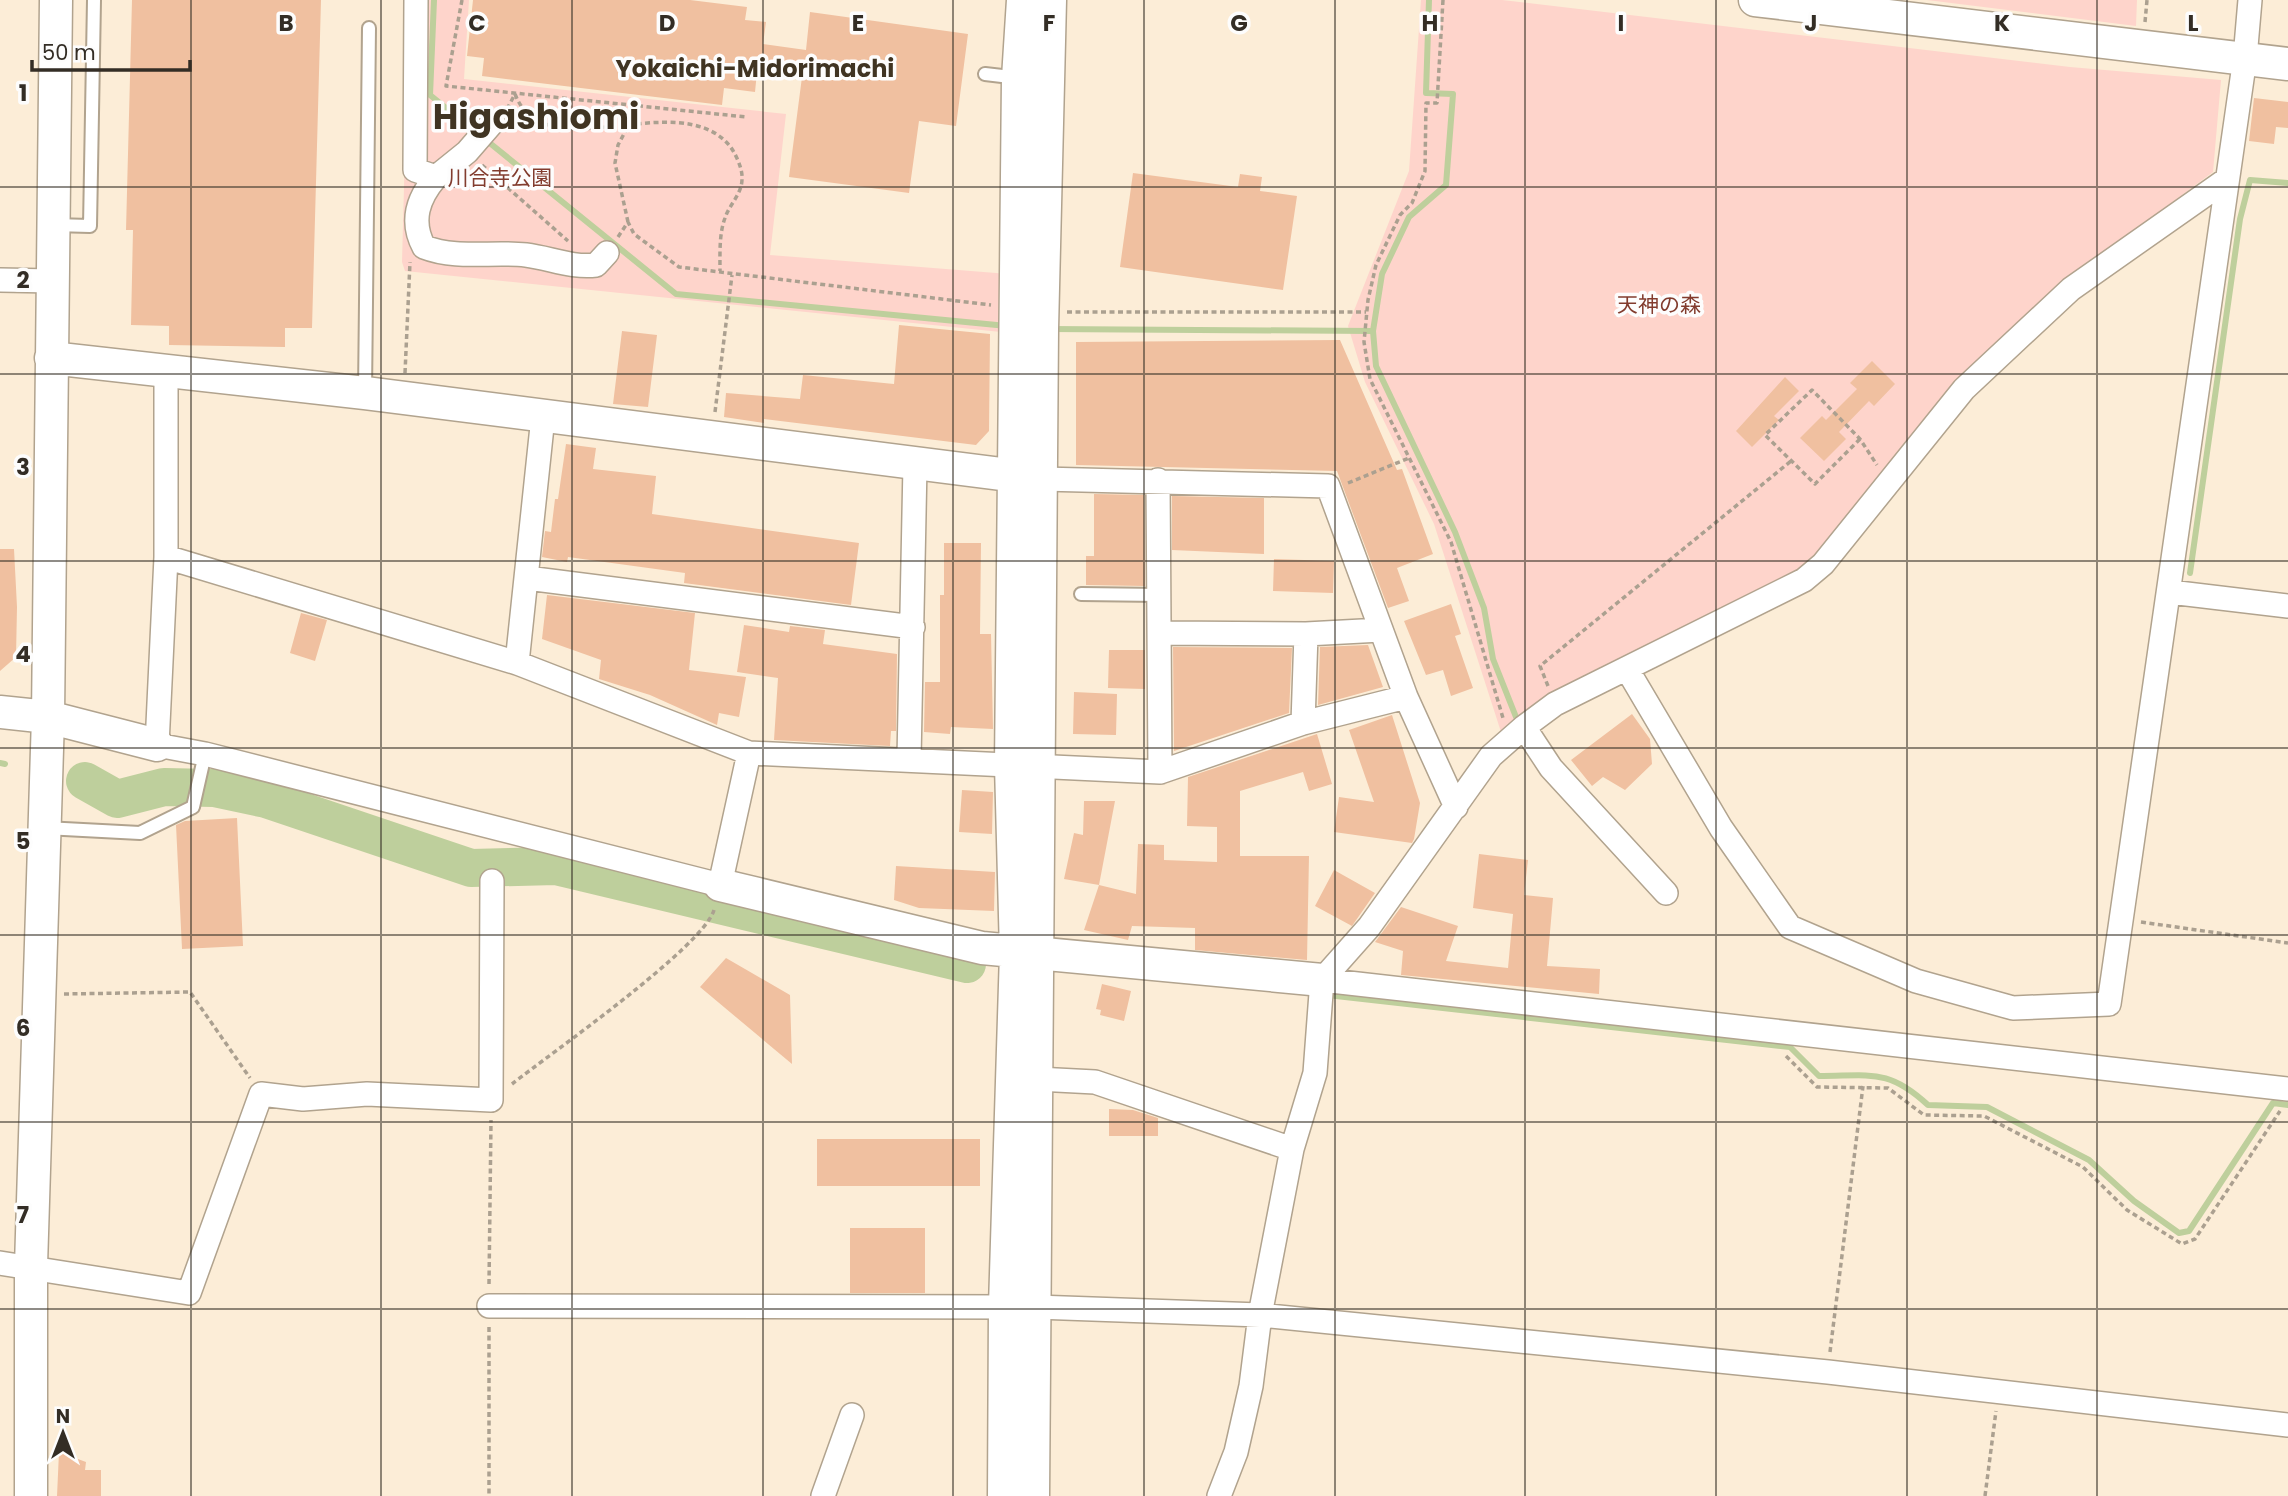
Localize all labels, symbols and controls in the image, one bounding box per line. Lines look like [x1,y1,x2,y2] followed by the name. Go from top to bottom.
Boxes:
[278,7,294,39] text: B
[468,7,486,39] text: C
[659,7,675,39] text: D
[852,7,864,39] text: E
[1043,7,1055,39] text: F
[1230,7,1248,39] text: G
[1422,7,1438,39] text: H
[1618,7,1624,39] text: I
[1804,7,1818,39] text: J
[1994,7,2010,39] text: K
[2188,7,2199,39] text: L
[32,28,189,72] scale bar
[42,38,96,67] text: 50 m
[616,52,894,85] district label: Yokaichi-Midorimachi
[19,77,27,109] text: 1
[433,92,639,141] district label: Higashiomi
[448,163,553,192] park label: 川合寺公園
[16,264,30,296] text: 2
[1617,290,1701,319] park label: 天神の森
[16,451,30,483] text: 3
[15,638,31,670] text: 4
[16,825,30,857] text: 5
[16,1012,30,1044] text: 6
[17,1199,29,1231] text: 7
[28,1398,98,1468] north arrow
[56,1403,70,1430] text: N

